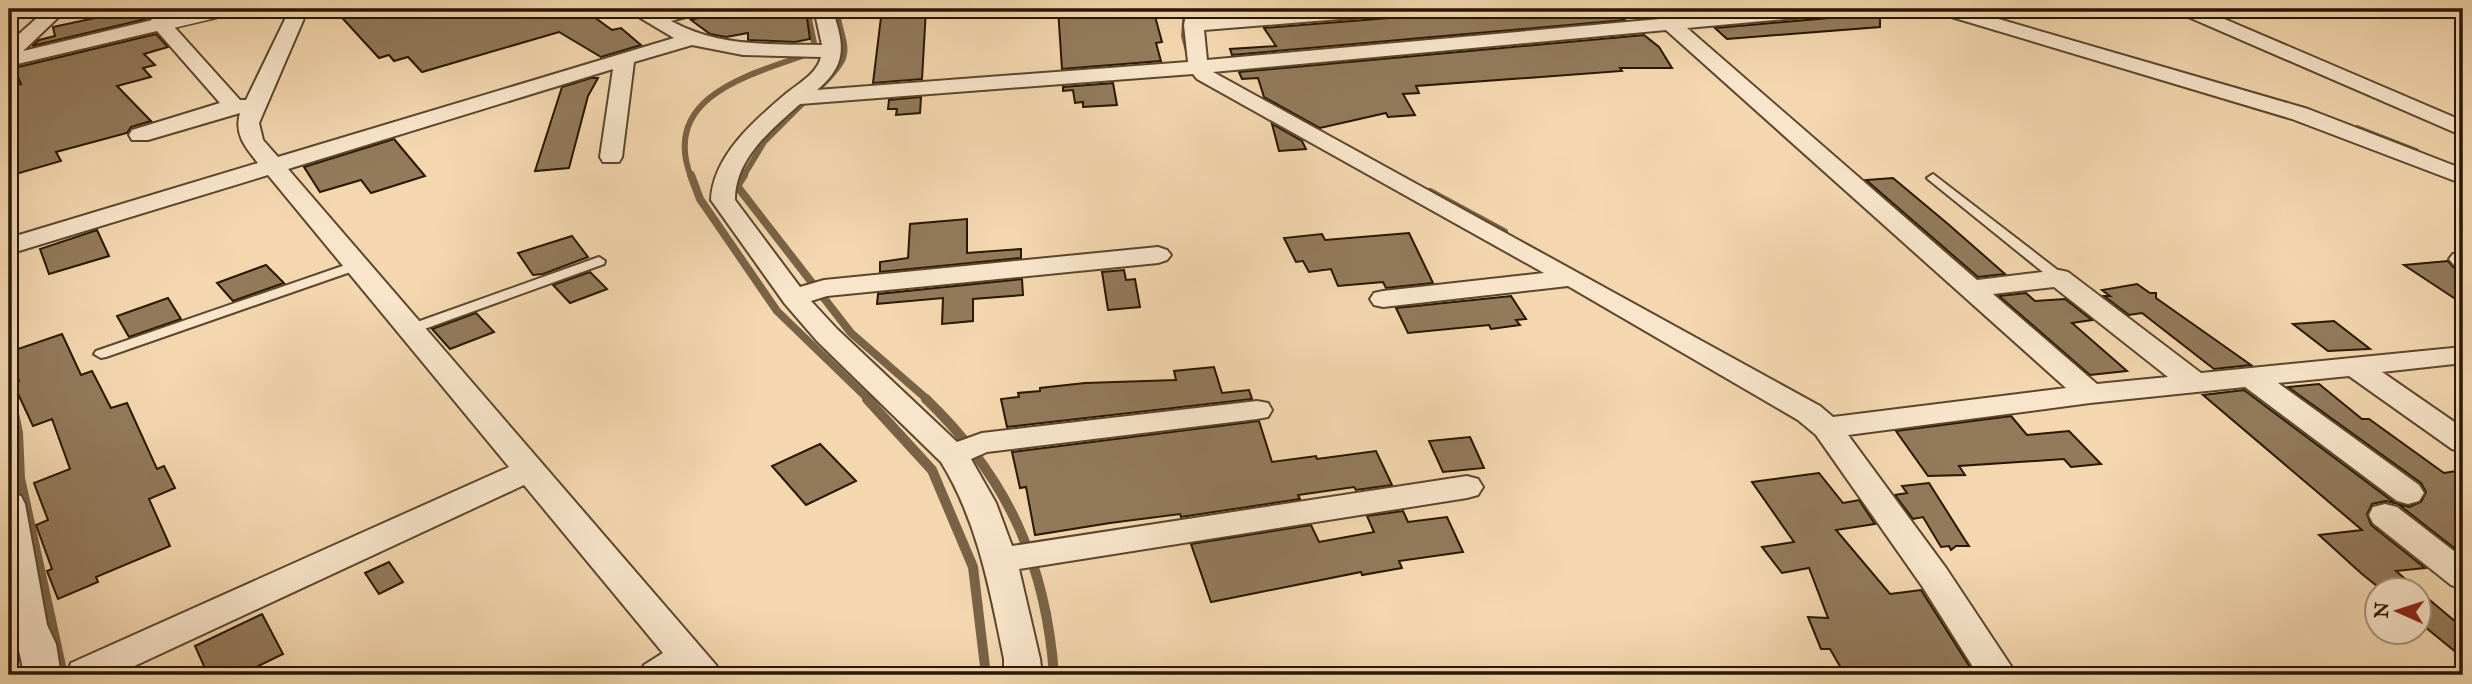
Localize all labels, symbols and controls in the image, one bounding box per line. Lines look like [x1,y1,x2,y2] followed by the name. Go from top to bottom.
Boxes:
[2364,576,2434,646] north arrow
[2370,601,2393,619] text: N

